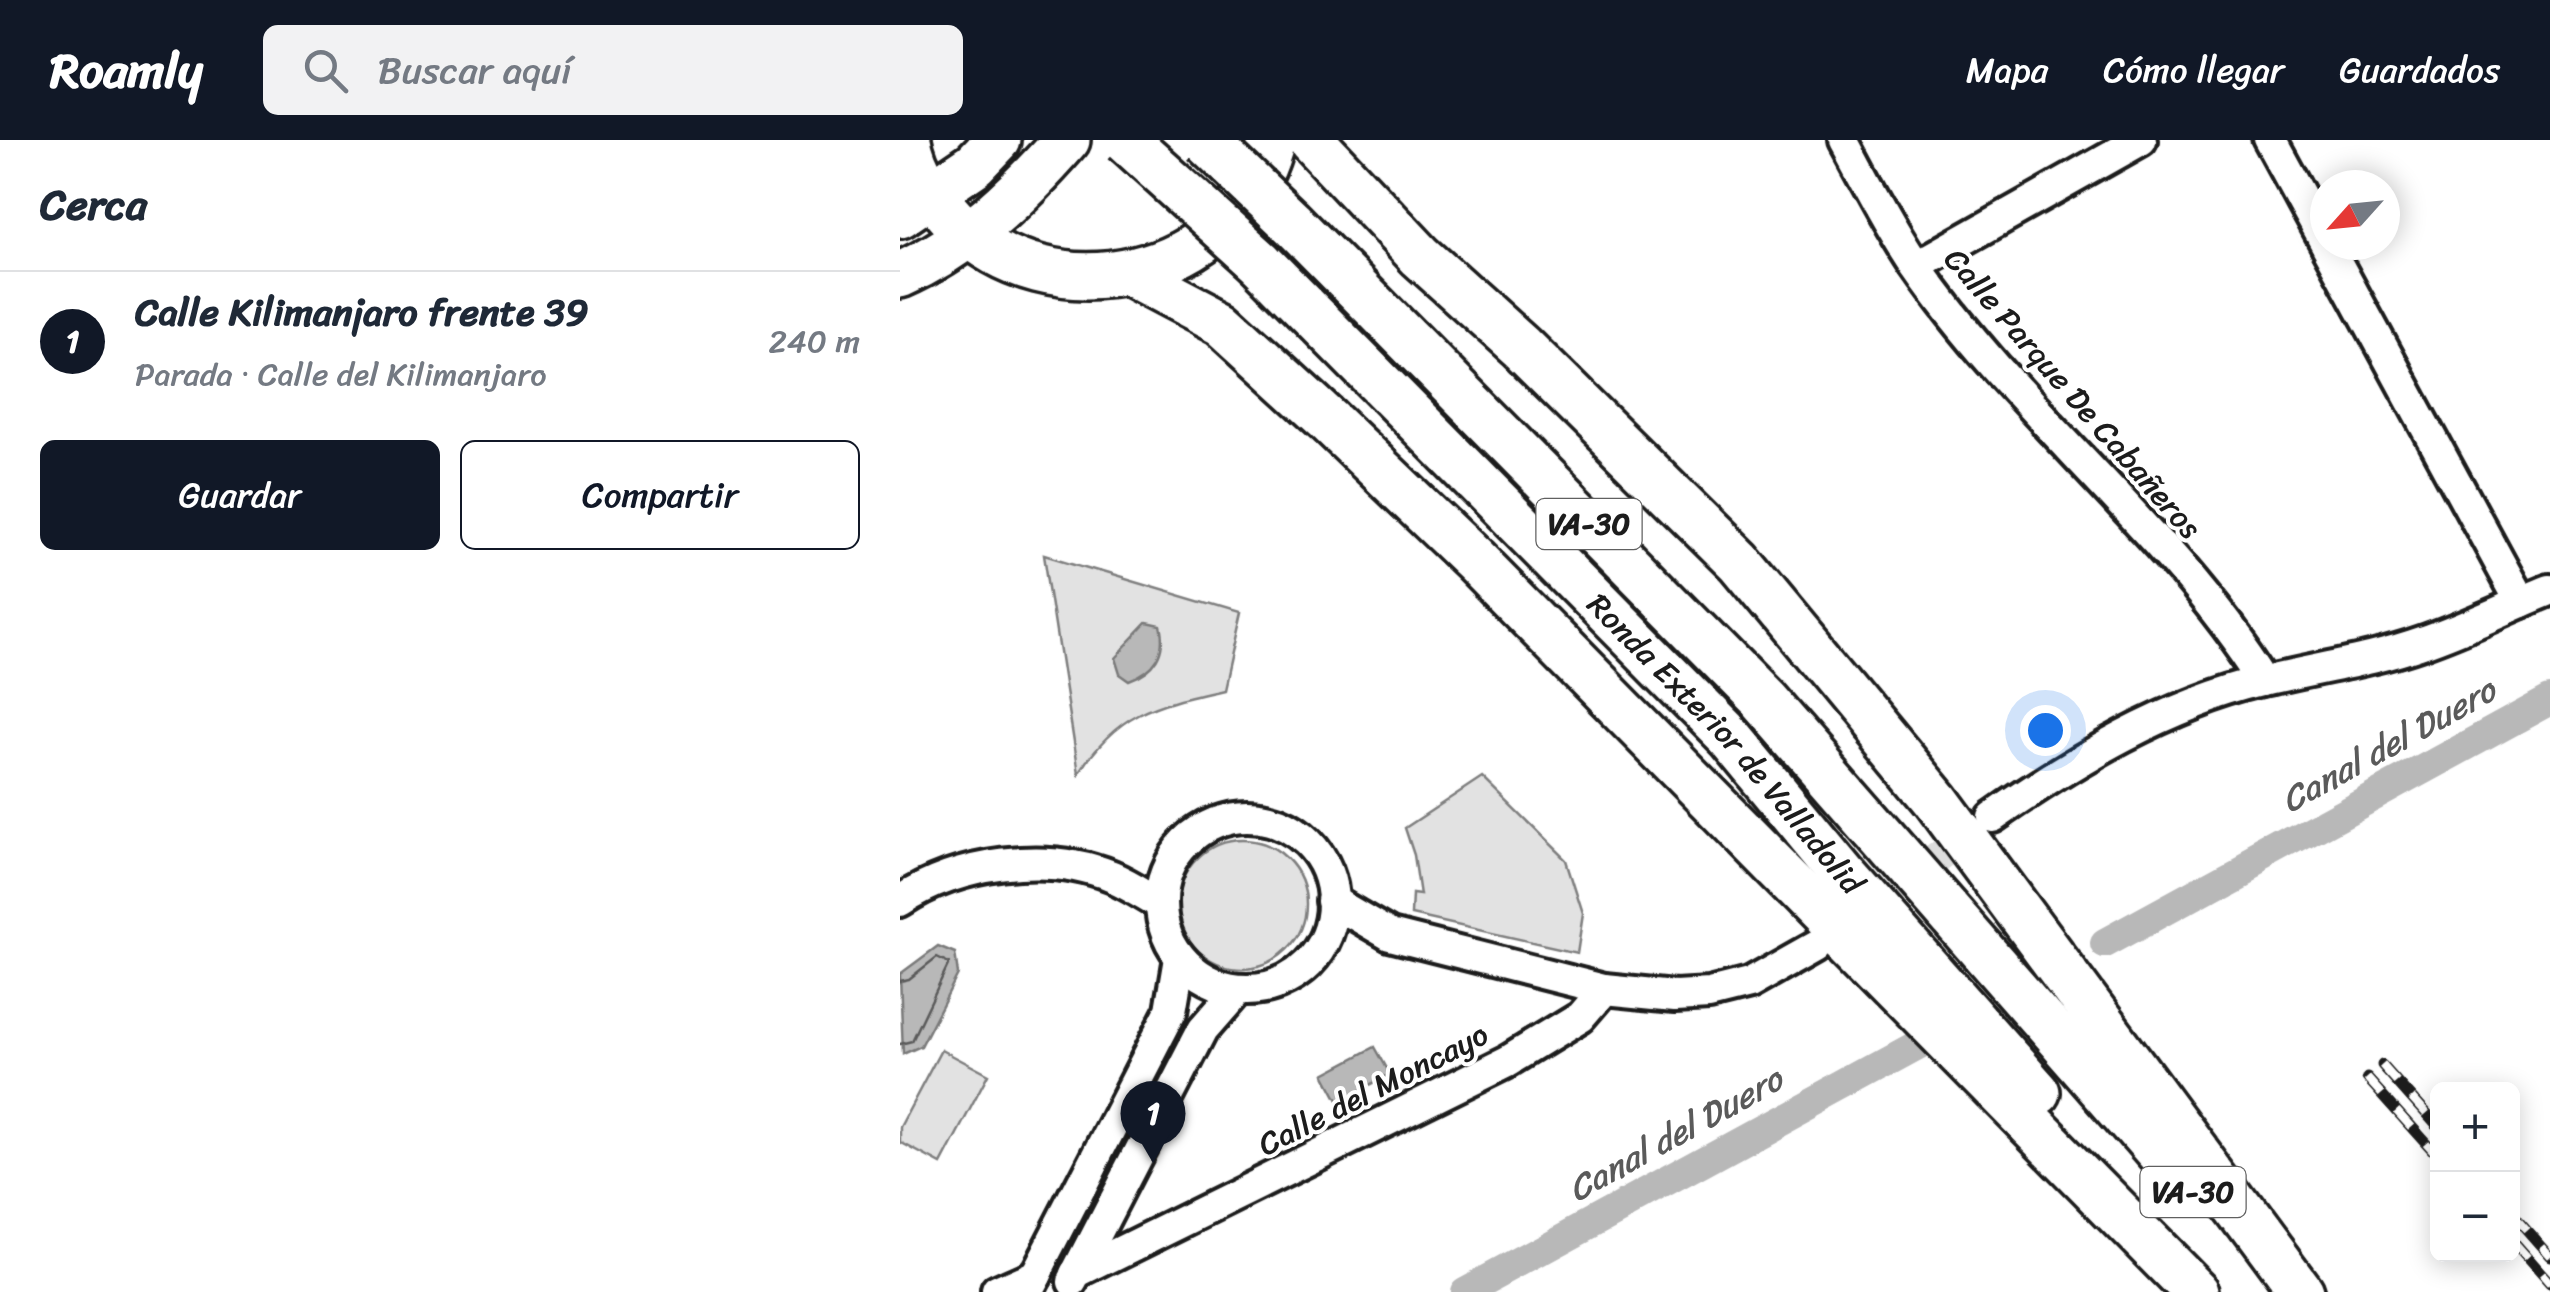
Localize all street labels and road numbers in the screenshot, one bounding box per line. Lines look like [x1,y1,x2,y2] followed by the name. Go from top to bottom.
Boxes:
[1929,234,2216,552] street label: Calle Parque De Cabañeros
[1536,499,1642,549] road number: VA-30
[1572,579,1879,910] street label: Ronda Exterior de Valladolid
[1248,1007,1499,1172] street label: Calle del Moncayo
[2140,1167,2246,1217] road number: VA-30

